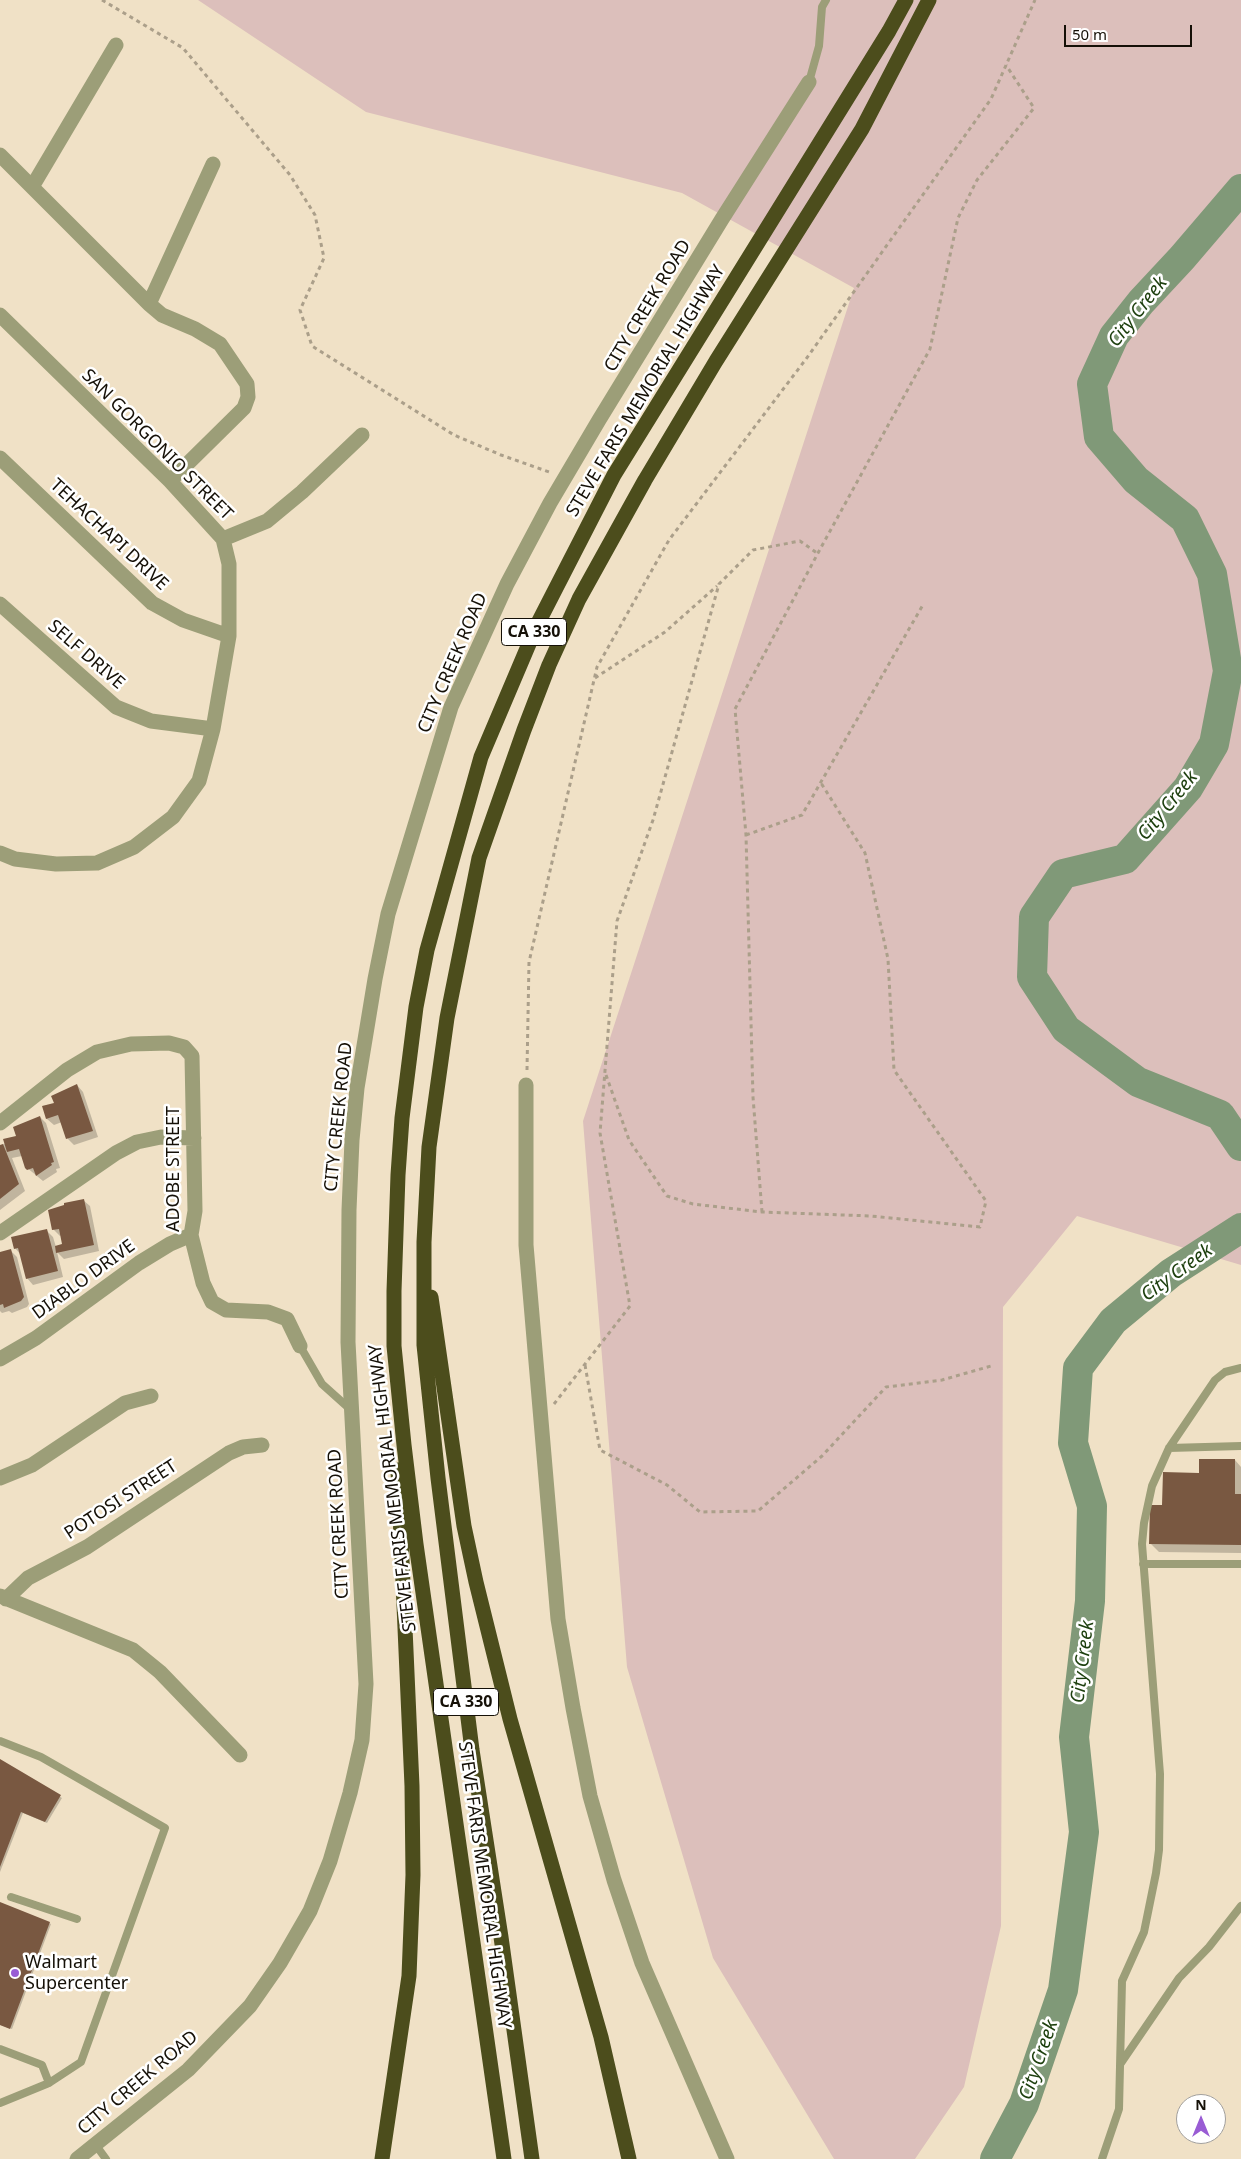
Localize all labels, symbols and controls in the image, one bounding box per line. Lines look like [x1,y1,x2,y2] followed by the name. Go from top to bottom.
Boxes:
[1066,15,1194,47] scale bar
[1072,24,1107,44] text: 50 m
[600,236,696,376] street label: CITY CREEK ROAD
[562,261,730,521] street label: STEVE FARIS MEMORIAL HIGHWAY
[1104,272,1172,352] water label: City Creek
[77,365,237,525] street label: SAN GORGONIO STREET
[45,475,173,595] street label: TEHACHAPI DRIVE
[414,590,492,736] street label: CITY CREEK ROAD
[43,616,129,694] street label: SELF DRIVE
[502,618,566,646] road number: CA 330
[1133,767,1203,845] water label: City Creek
[320,1041,358,1193] street label: CITY CREEK ROAD
[163,1106,185,1232] street label: ADOBE STREET
[29,1236,139,1324] street label: DIABLO DRIVE
[1137,1239,1217,1307] water label: City Creek
[365,1343,421,1633] street label: STEVE FARIS MEMORIAL HIGHWAY
[324,1448,354,1600] street label: CITY CREEK ROAD
[61,1456,181,1544] street label: POTOSI STREET
[1067,1619,1099,1705] water label: City Creek
[434,1688,498,1715] road number: CA 330
[453,1740,515,2030] street label: STEVE FARIS MEMORIAL HIGHWAY
[25,1952,128,1995] place label: Walmart Supercenter
[9,1967,21,1979] marker: Walmart Supercenter
[1015,2017,1063,2103] water label: City Creek
[73,2026,203,2140] street label: CITY CREEK ROAD
[1176,2094,1226,2144] north arrow
[1195,2095,1207,2114] text: N

